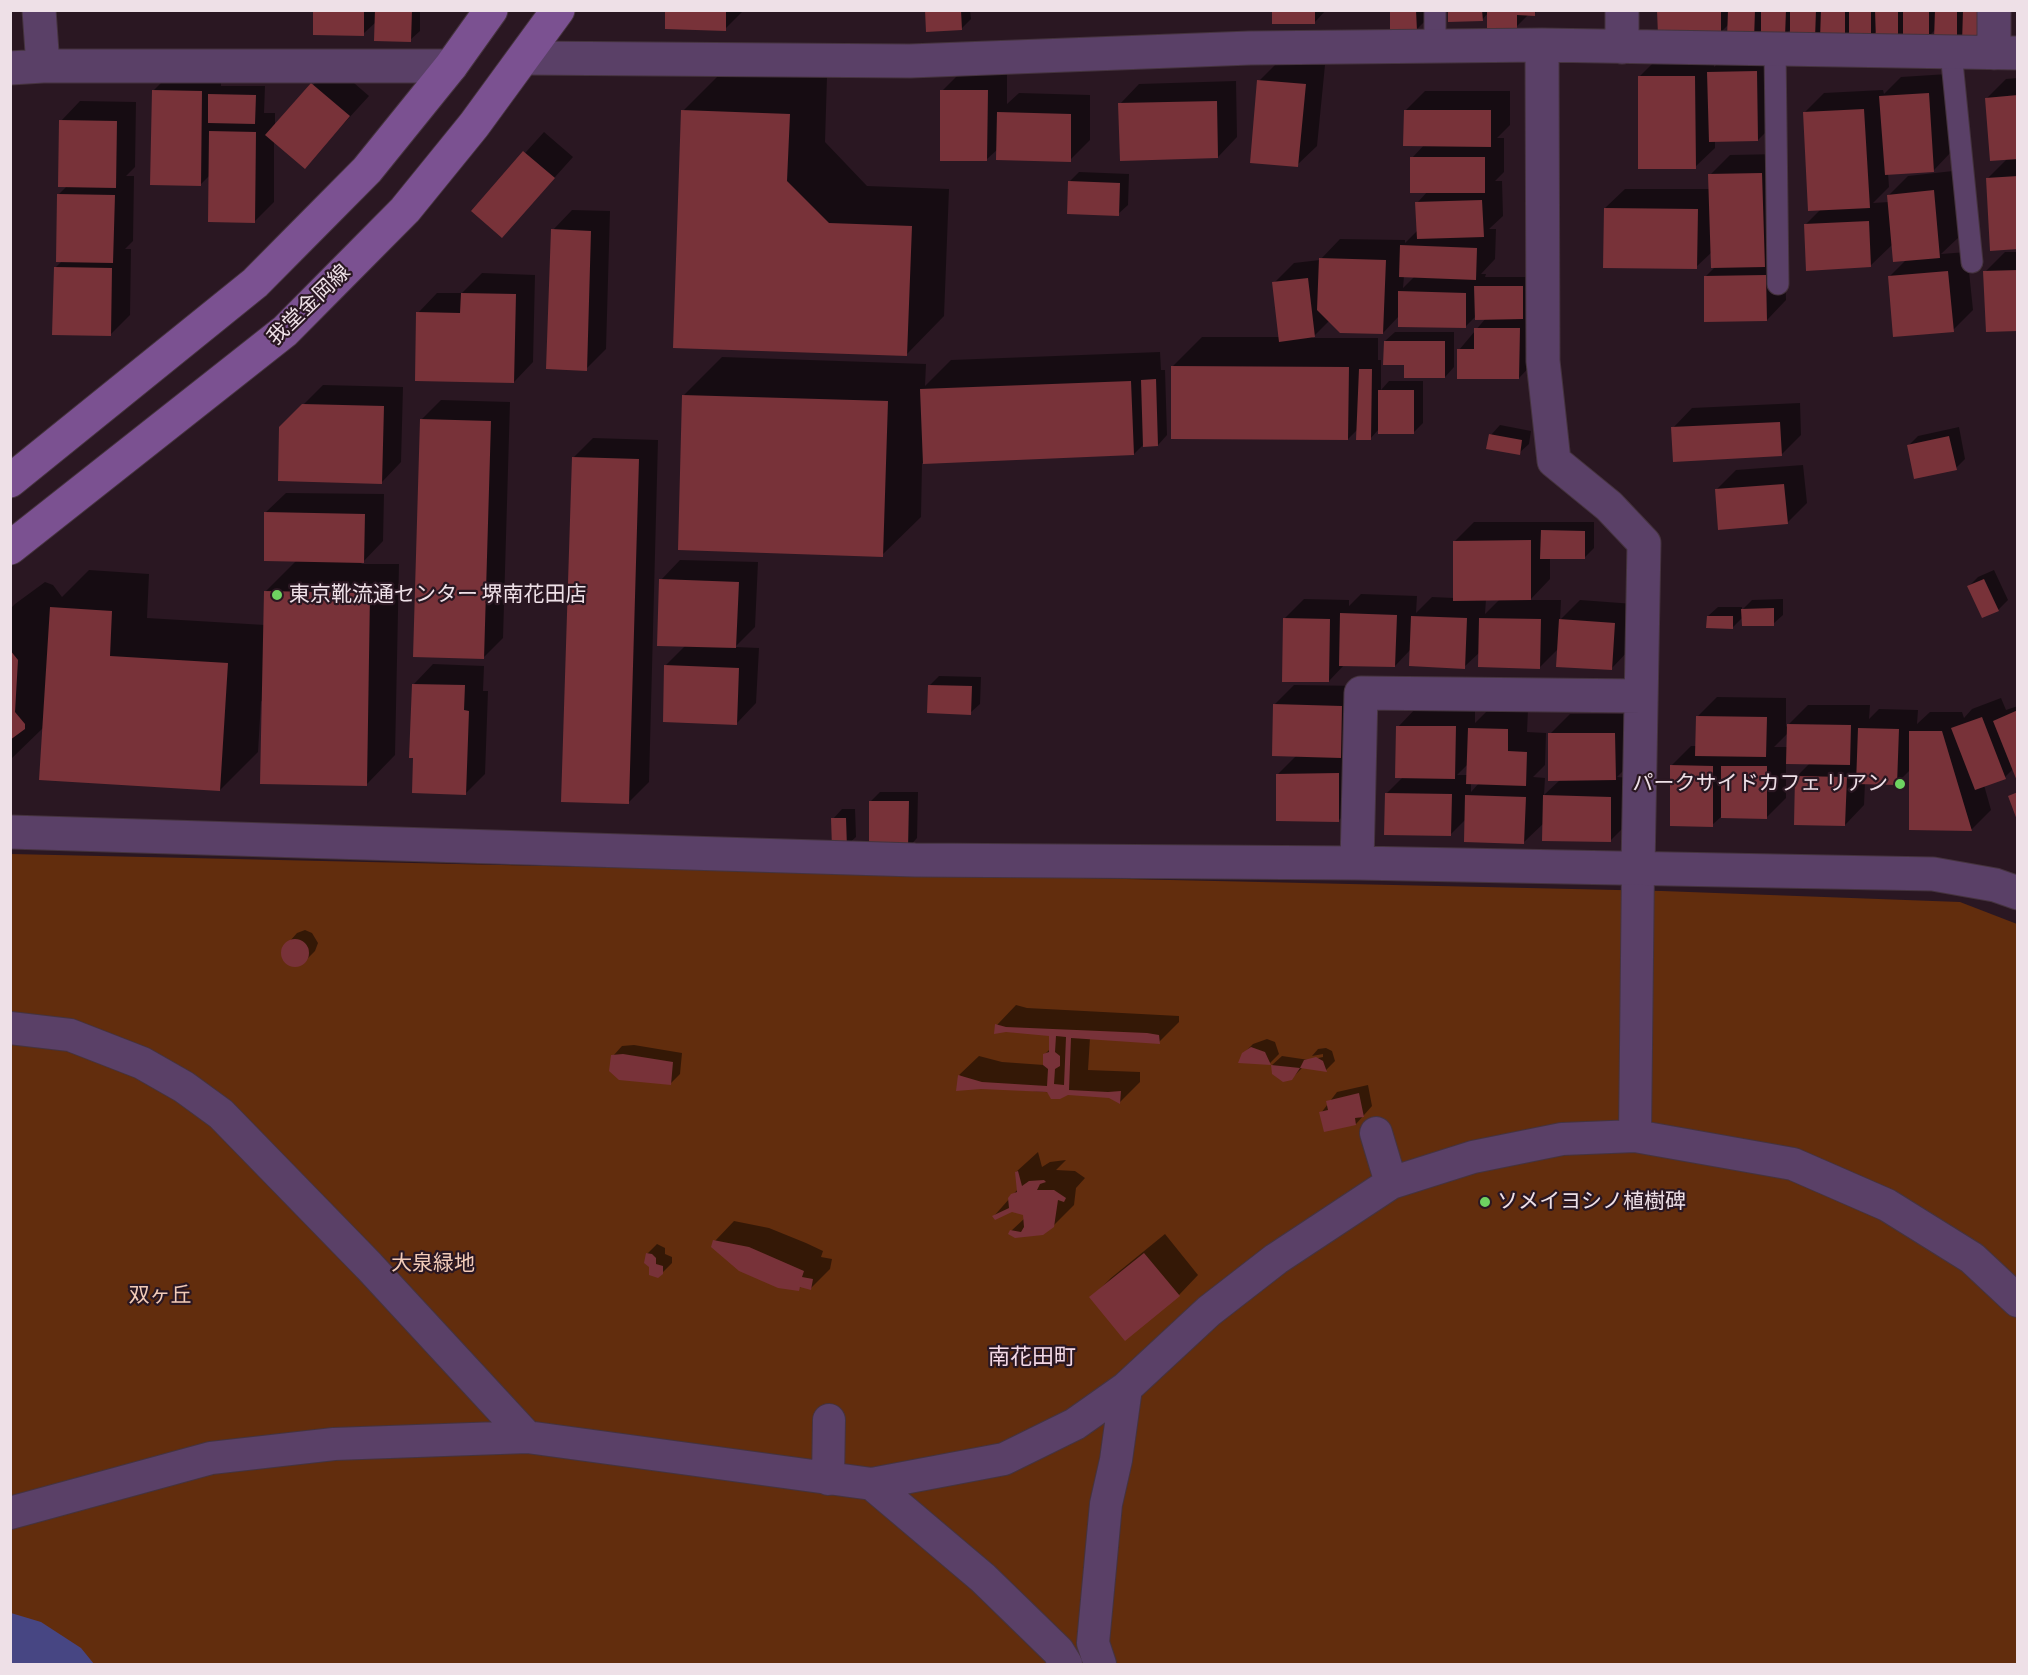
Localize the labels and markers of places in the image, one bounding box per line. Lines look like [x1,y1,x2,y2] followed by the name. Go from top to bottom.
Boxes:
[289,582,586,608] place label: 東京靴流通センター 堺南花田店
[270,588,284,602] marker: 東京靴流通センター 堺南花田店
[1633,771,1888,797] place label: パークサイドカフェ リアン
[1893,777,1907,791] marker: パークサイドカフェ リアン
[1497,1189,1686,1215] place label: ソメイヨシノ植樹碑
[1478,1195,1492,1209] marker: ソメイヨシノ植樹碑

